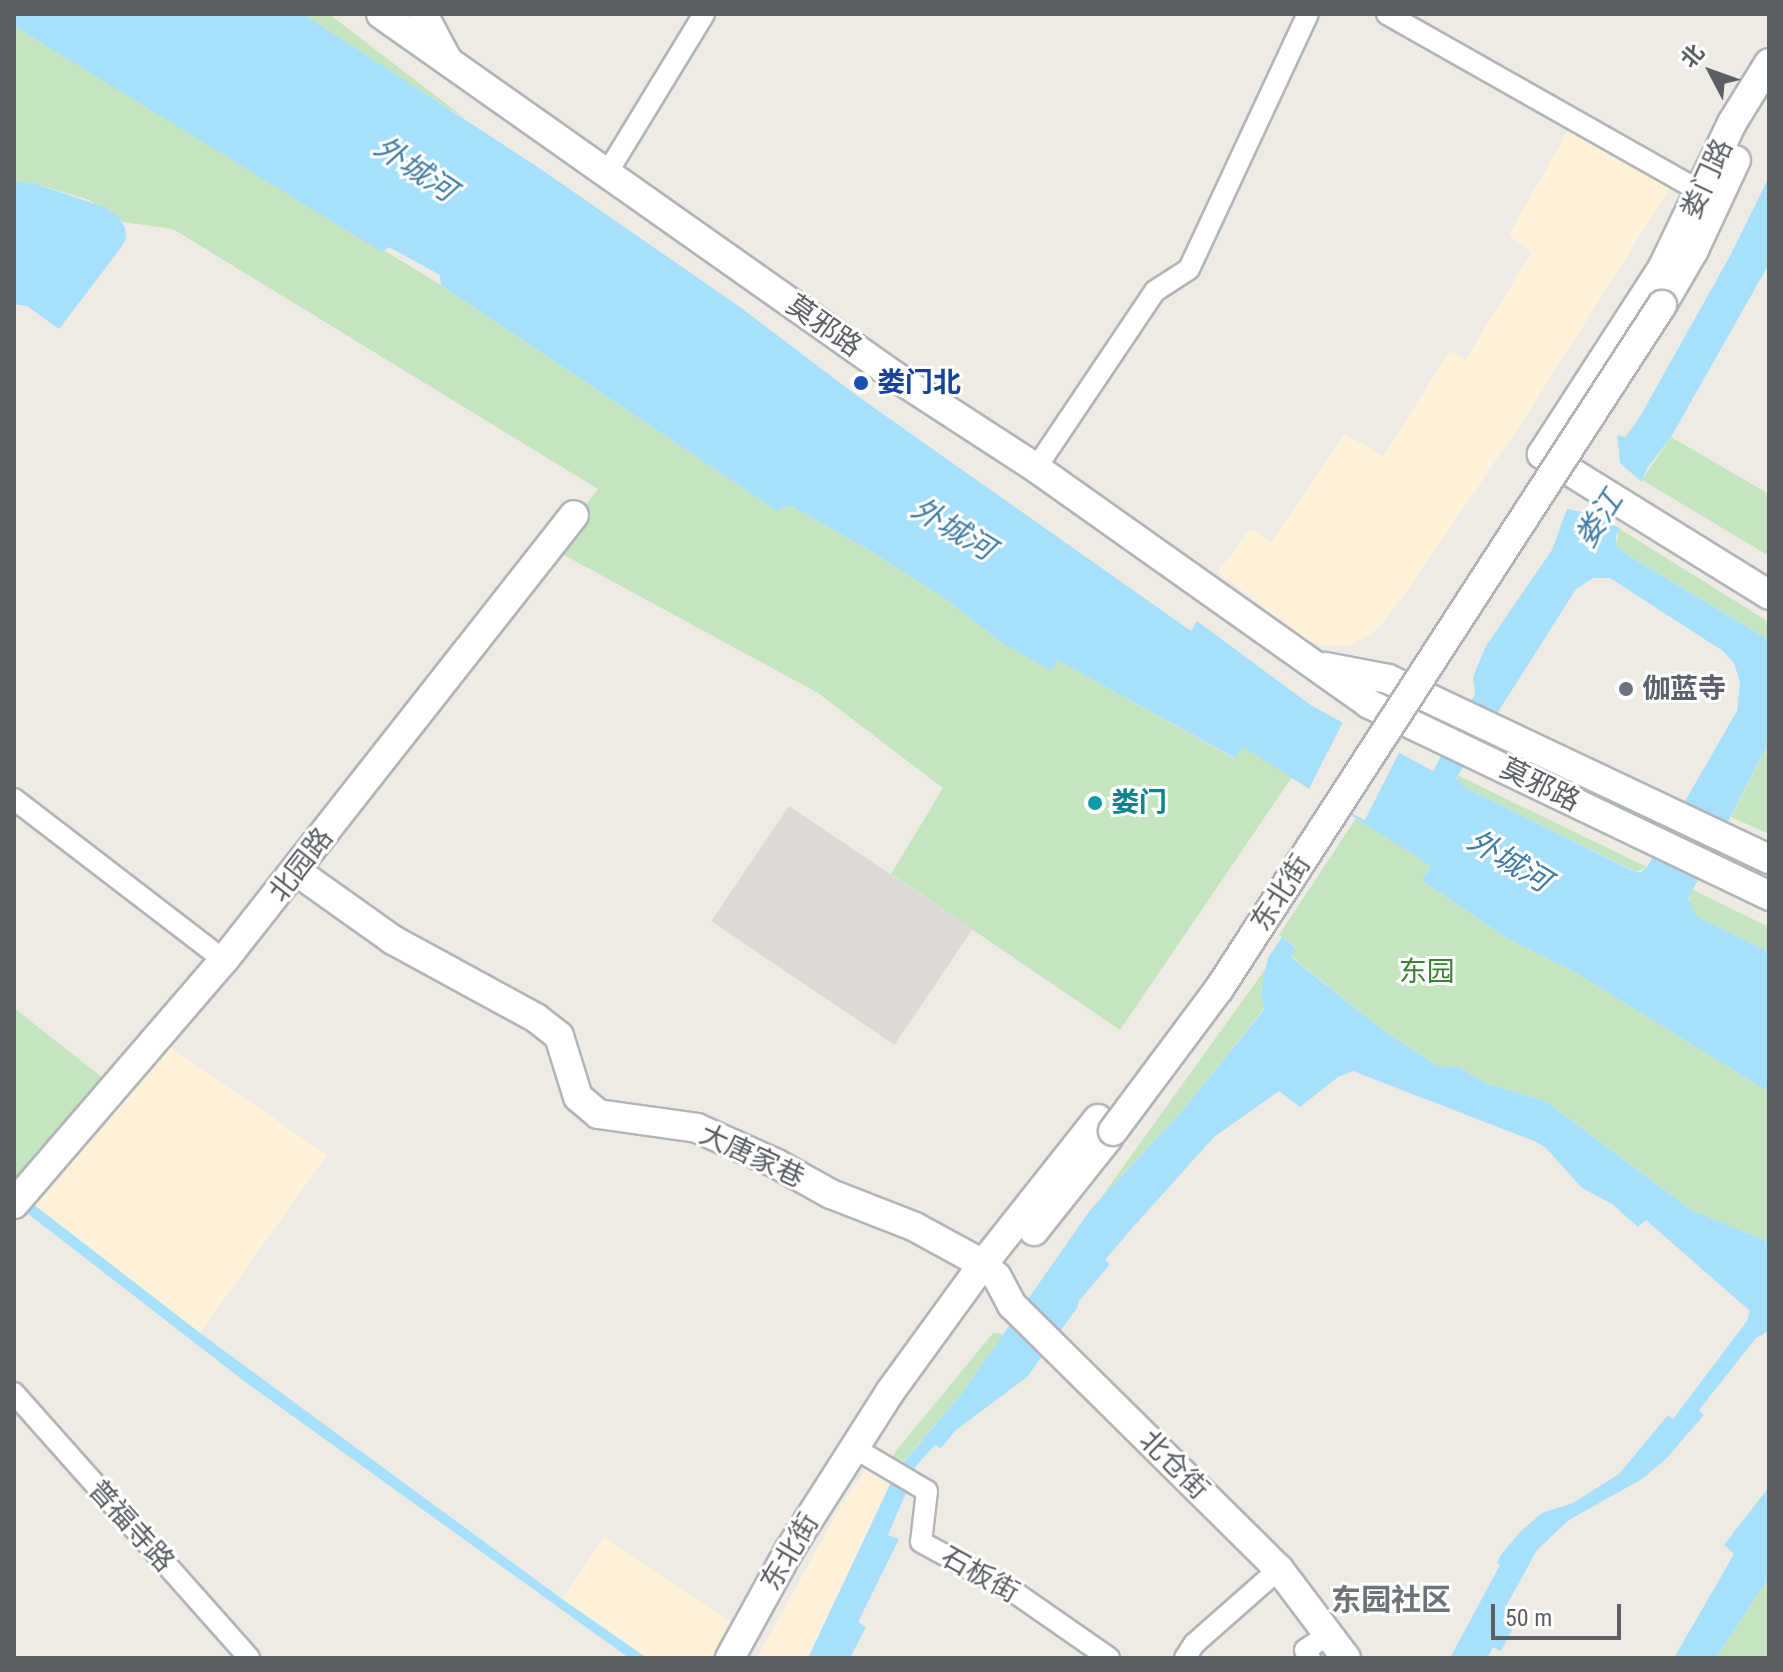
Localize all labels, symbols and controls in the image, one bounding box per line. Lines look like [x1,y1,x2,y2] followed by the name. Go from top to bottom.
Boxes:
[1671,32,1751,112] north arrow
[1676,39,1709,72] text: 北
[368,129,462,209] water label: 外城河
[1674,134,1740,224] street label: 娄门路
[780,288,868,364] street label: 莫邪路
[877,366,961,400] place label: 娄门北
[852,374,870,392] marker: 娄门北
[1568,484,1630,554] water label: 娄江
[905,490,1001,568] water label: 外城河
[1642,672,1726,706] place label: 伽蓝寺
[1617,680,1635,698] marker: 伽蓝寺
[1495,751,1585,819] street label: 莫邪路
[1111,786,1167,820] place label: 娄门
[1086,794,1104,812] marker: 娄门
[262,822,340,908] street label: 北园路
[1461,822,1557,900] water label: 外城河
[1244,849,1318,937] street label: 东北街
[1399,955,1455,989] park label: 东园
[694,1117,810,1195] street label: 大唐家巷
[1132,1423,1216,1507] street label: 北仓街
[81,1473,181,1579] street label: 普福寺路
[754,1507,826,1597] street label: 东北街
[935,1540,1025,1610] street label: 石板街
[1331,1582,1451,1618] district label: 东园社区
[1495,1588,1625,1638] scale bar
[1505,1604,1552,1632] text: 50 m

